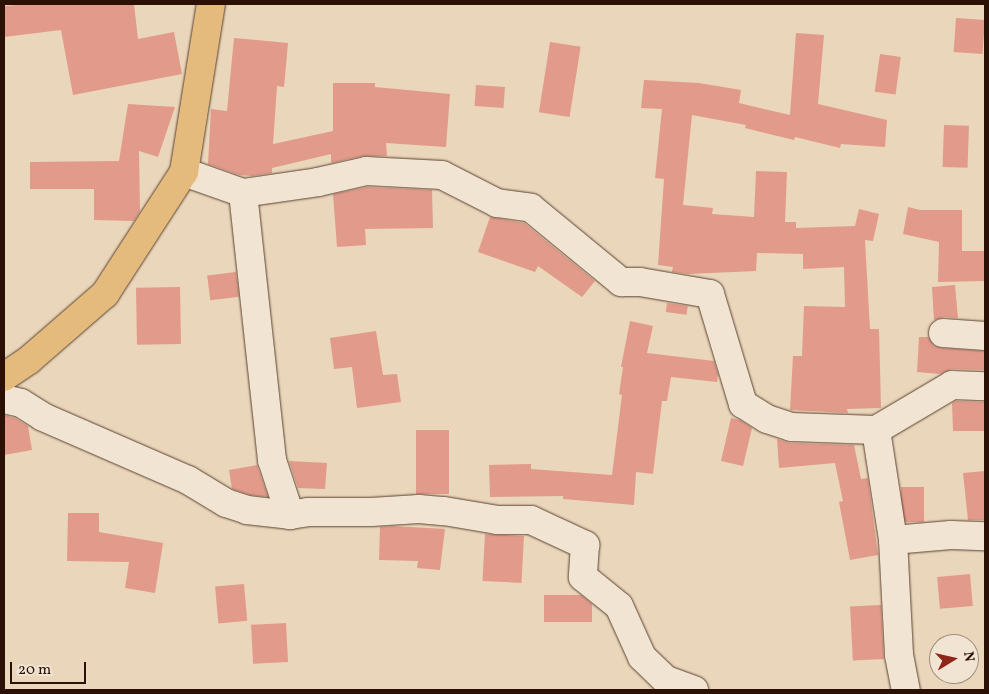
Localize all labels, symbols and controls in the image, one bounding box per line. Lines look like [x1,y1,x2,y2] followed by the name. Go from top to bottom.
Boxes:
[929,634,979,684] north arrow
[958,650,978,663] text: N
[12,652,89,684] scale bar
[18,660,51,681] text: 20 m

